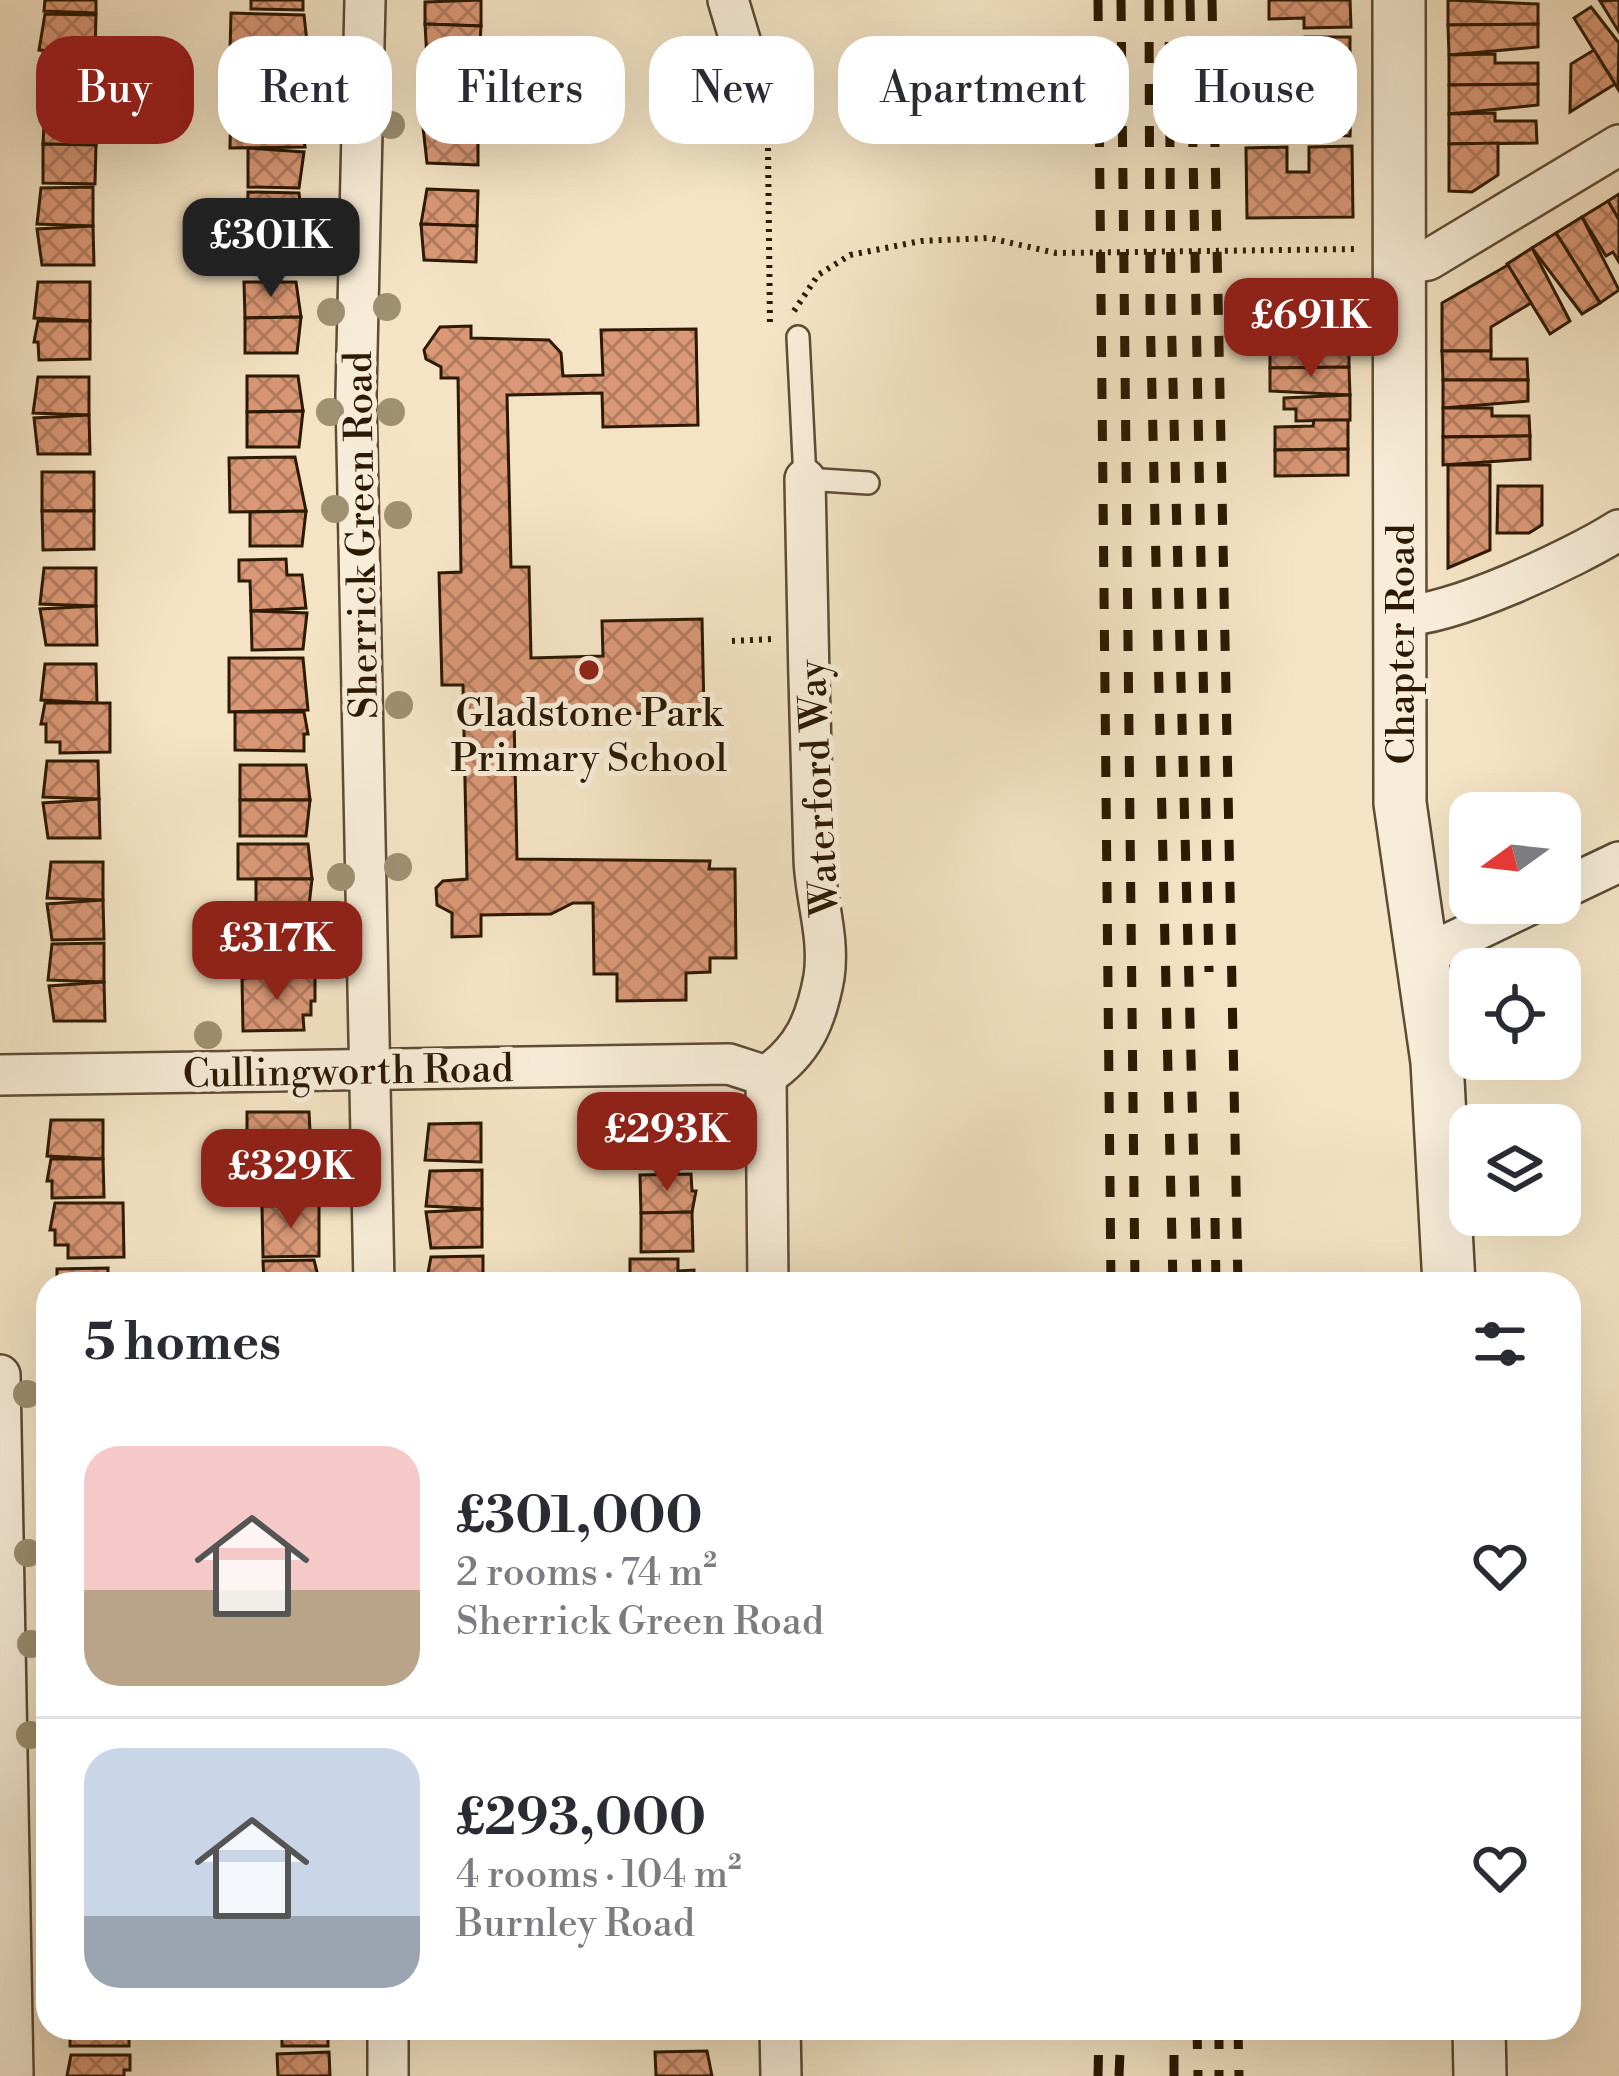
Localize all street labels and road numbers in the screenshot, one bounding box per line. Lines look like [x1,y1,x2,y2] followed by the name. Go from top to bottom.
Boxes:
[335,351,390,719] street label: Sherrick Green Road
[1378,524,1427,764] street label: Chapter Road
[788,657,851,919] street label: Waterford Way
[182,1045,514,1100] street label: Cullingworth Road

